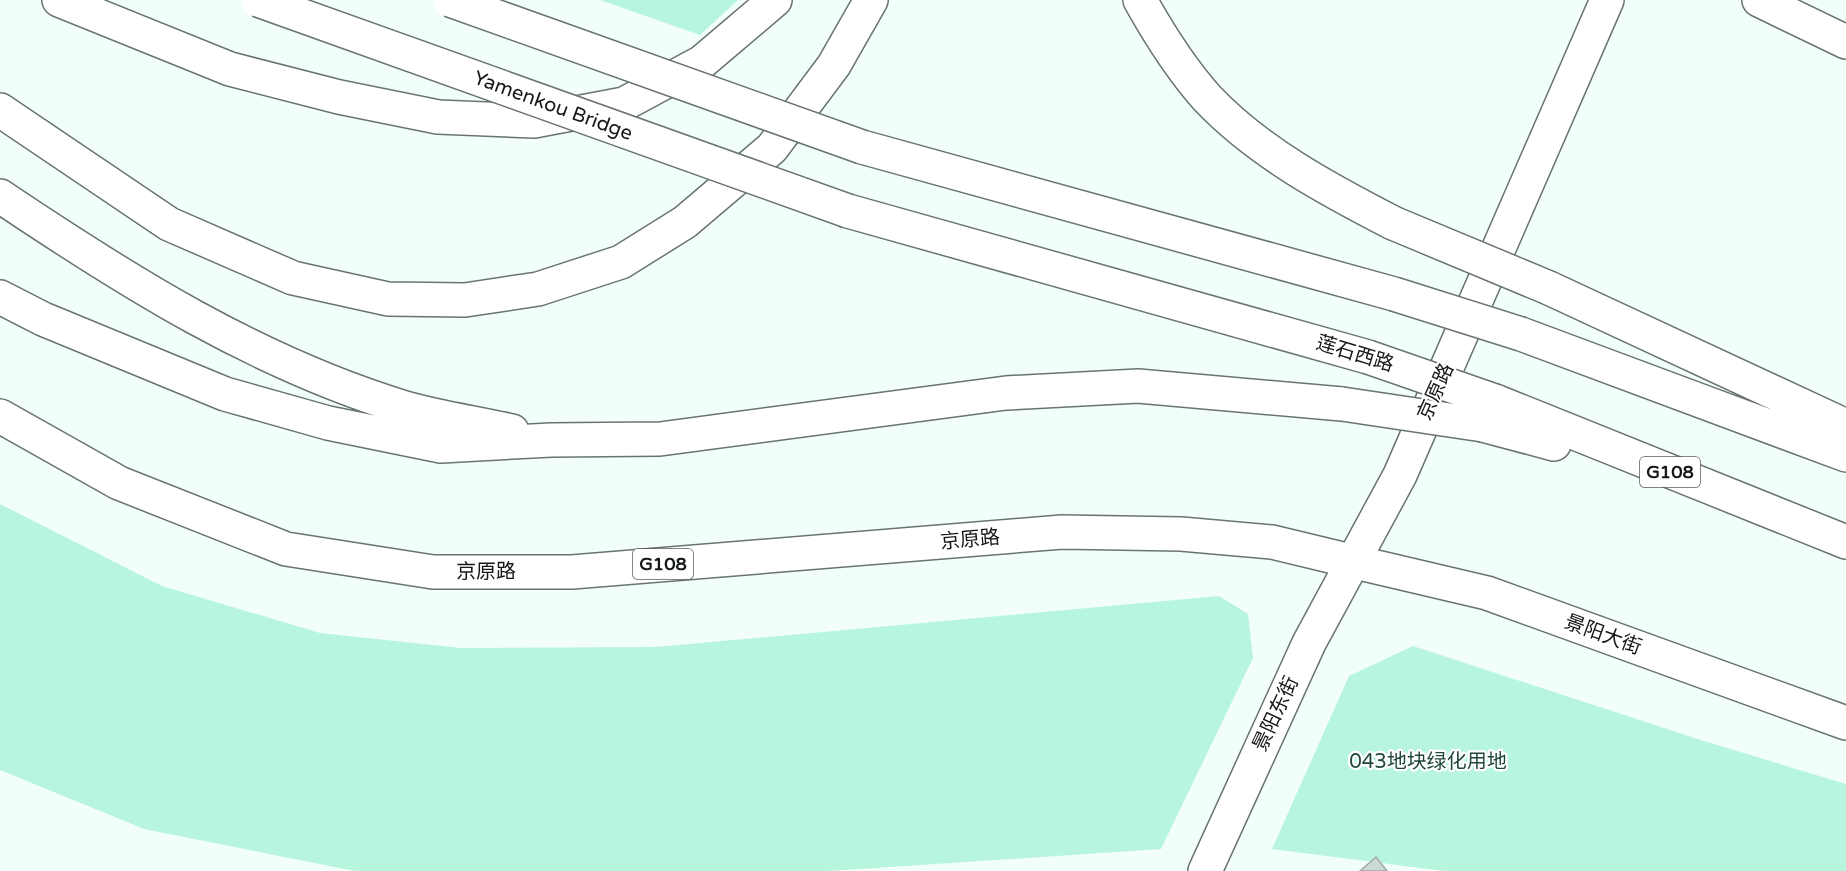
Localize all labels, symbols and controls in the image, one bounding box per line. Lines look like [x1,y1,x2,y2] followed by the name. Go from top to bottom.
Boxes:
[470,66,636,146] street label: Yamenkou Bridge
[1313,331,1397,377] street label: 莲石西路
[1413,360,1459,424] street label: 京原路
[1640,457,1700,487] road number: G108
[939,525,1001,555] street label: 京原路
[633,549,693,579] road number: G108
[456,560,516,584] street label: 京原路
[1561,610,1645,660] street label: 景阳大街
[1248,673,1304,755] street label: 景阳东街
[1349,750,1507,774] park label: 043地块绿化用地

